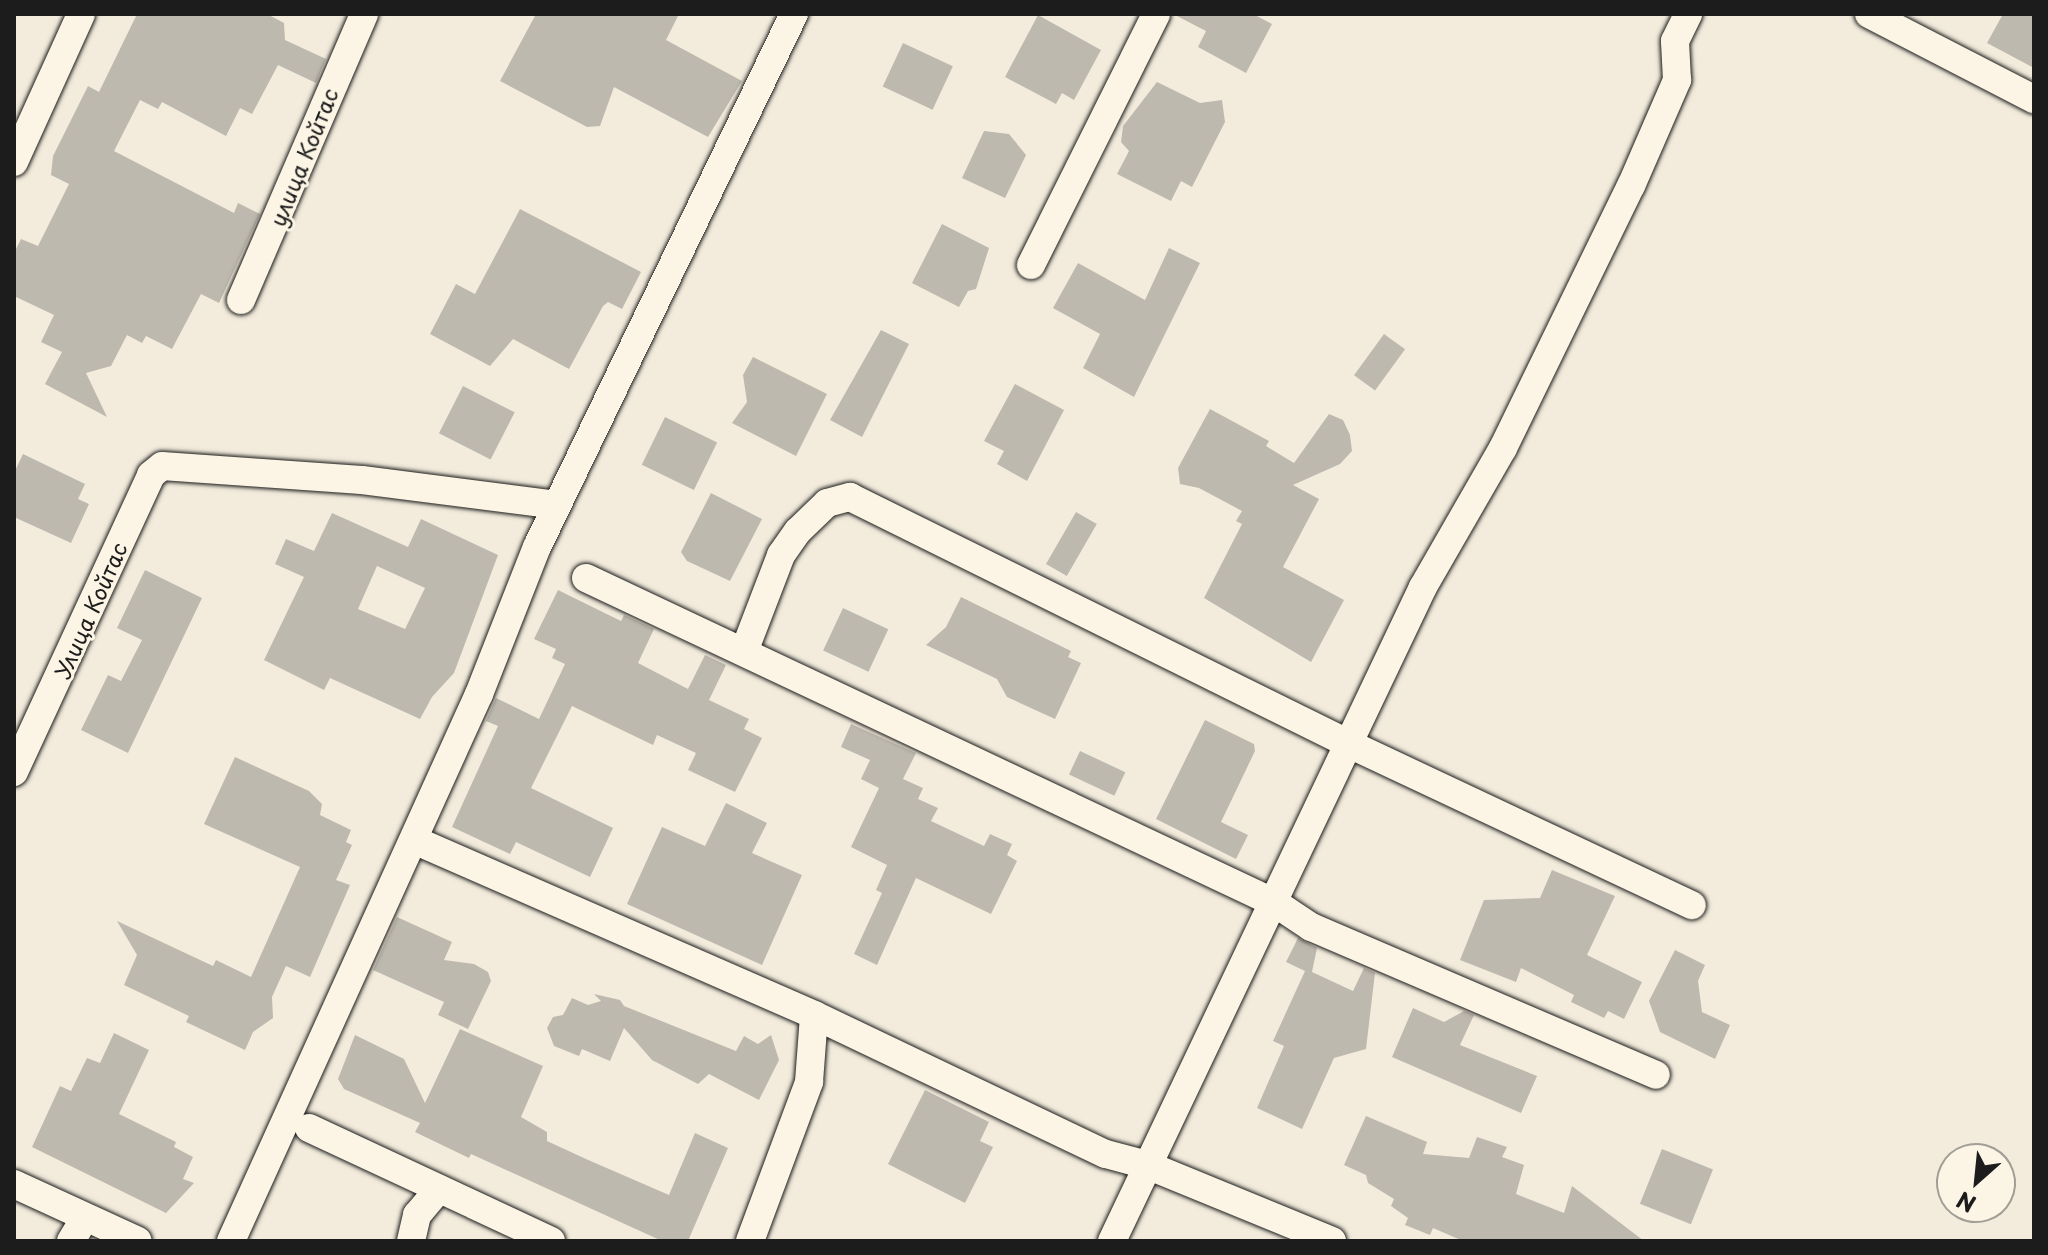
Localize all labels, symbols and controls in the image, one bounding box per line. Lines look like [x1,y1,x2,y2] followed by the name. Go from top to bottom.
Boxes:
[263,84,343,230] street label: улица Койтас
[48,537,132,683] street label: Улица Койтас
[1936,1143,2016,1223] north arrow
[1951,1184,1981,1222] text: N

